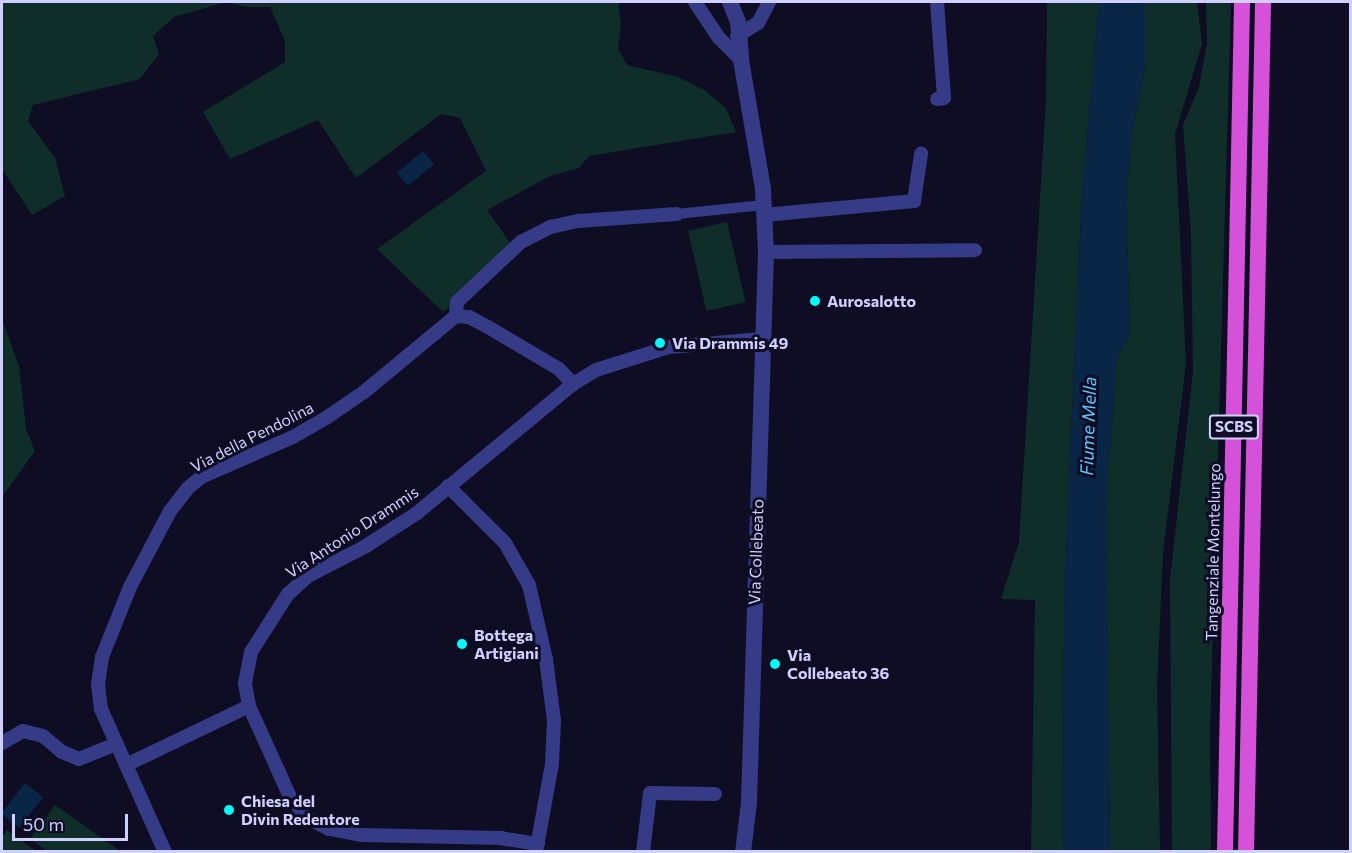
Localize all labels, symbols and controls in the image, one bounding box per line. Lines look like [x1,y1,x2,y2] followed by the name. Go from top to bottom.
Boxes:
[827,291,916,311] place label: Aurosalotto
[808,294,822,308] marker: Aurosalotto
[672,333,788,353] place label: Via Drammis 49
[653,336,667,350] marker: Via Drammis 49
[1075,376,1101,476] water label: Fiume Mella
[187,398,317,476] street label: Via della Pendolina
[1208,415,1260,439] road number: SCBS
[1202,463,1224,641] street label: Tangenziale Montelungo
[282,482,422,582] street label: Via Antonio Drammis
[745,499,767,605] street label: Via Collebeato
[474,625,539,663] place label: Bottega Artigiani
[455,637,469,651] marker: Bottega Artigiani
[787,645,889,683] place label: Via Collebeato 36
[768,657,782,671] marker: Via Collebeato 36
[241,791,360,829] place label: Chiesa del Divin Redentore
[15,802,130,840] scale bar
[222,803,236,817] marker: Chiesa del Divin Redentore
[23,813,64,835] text: 50 m

